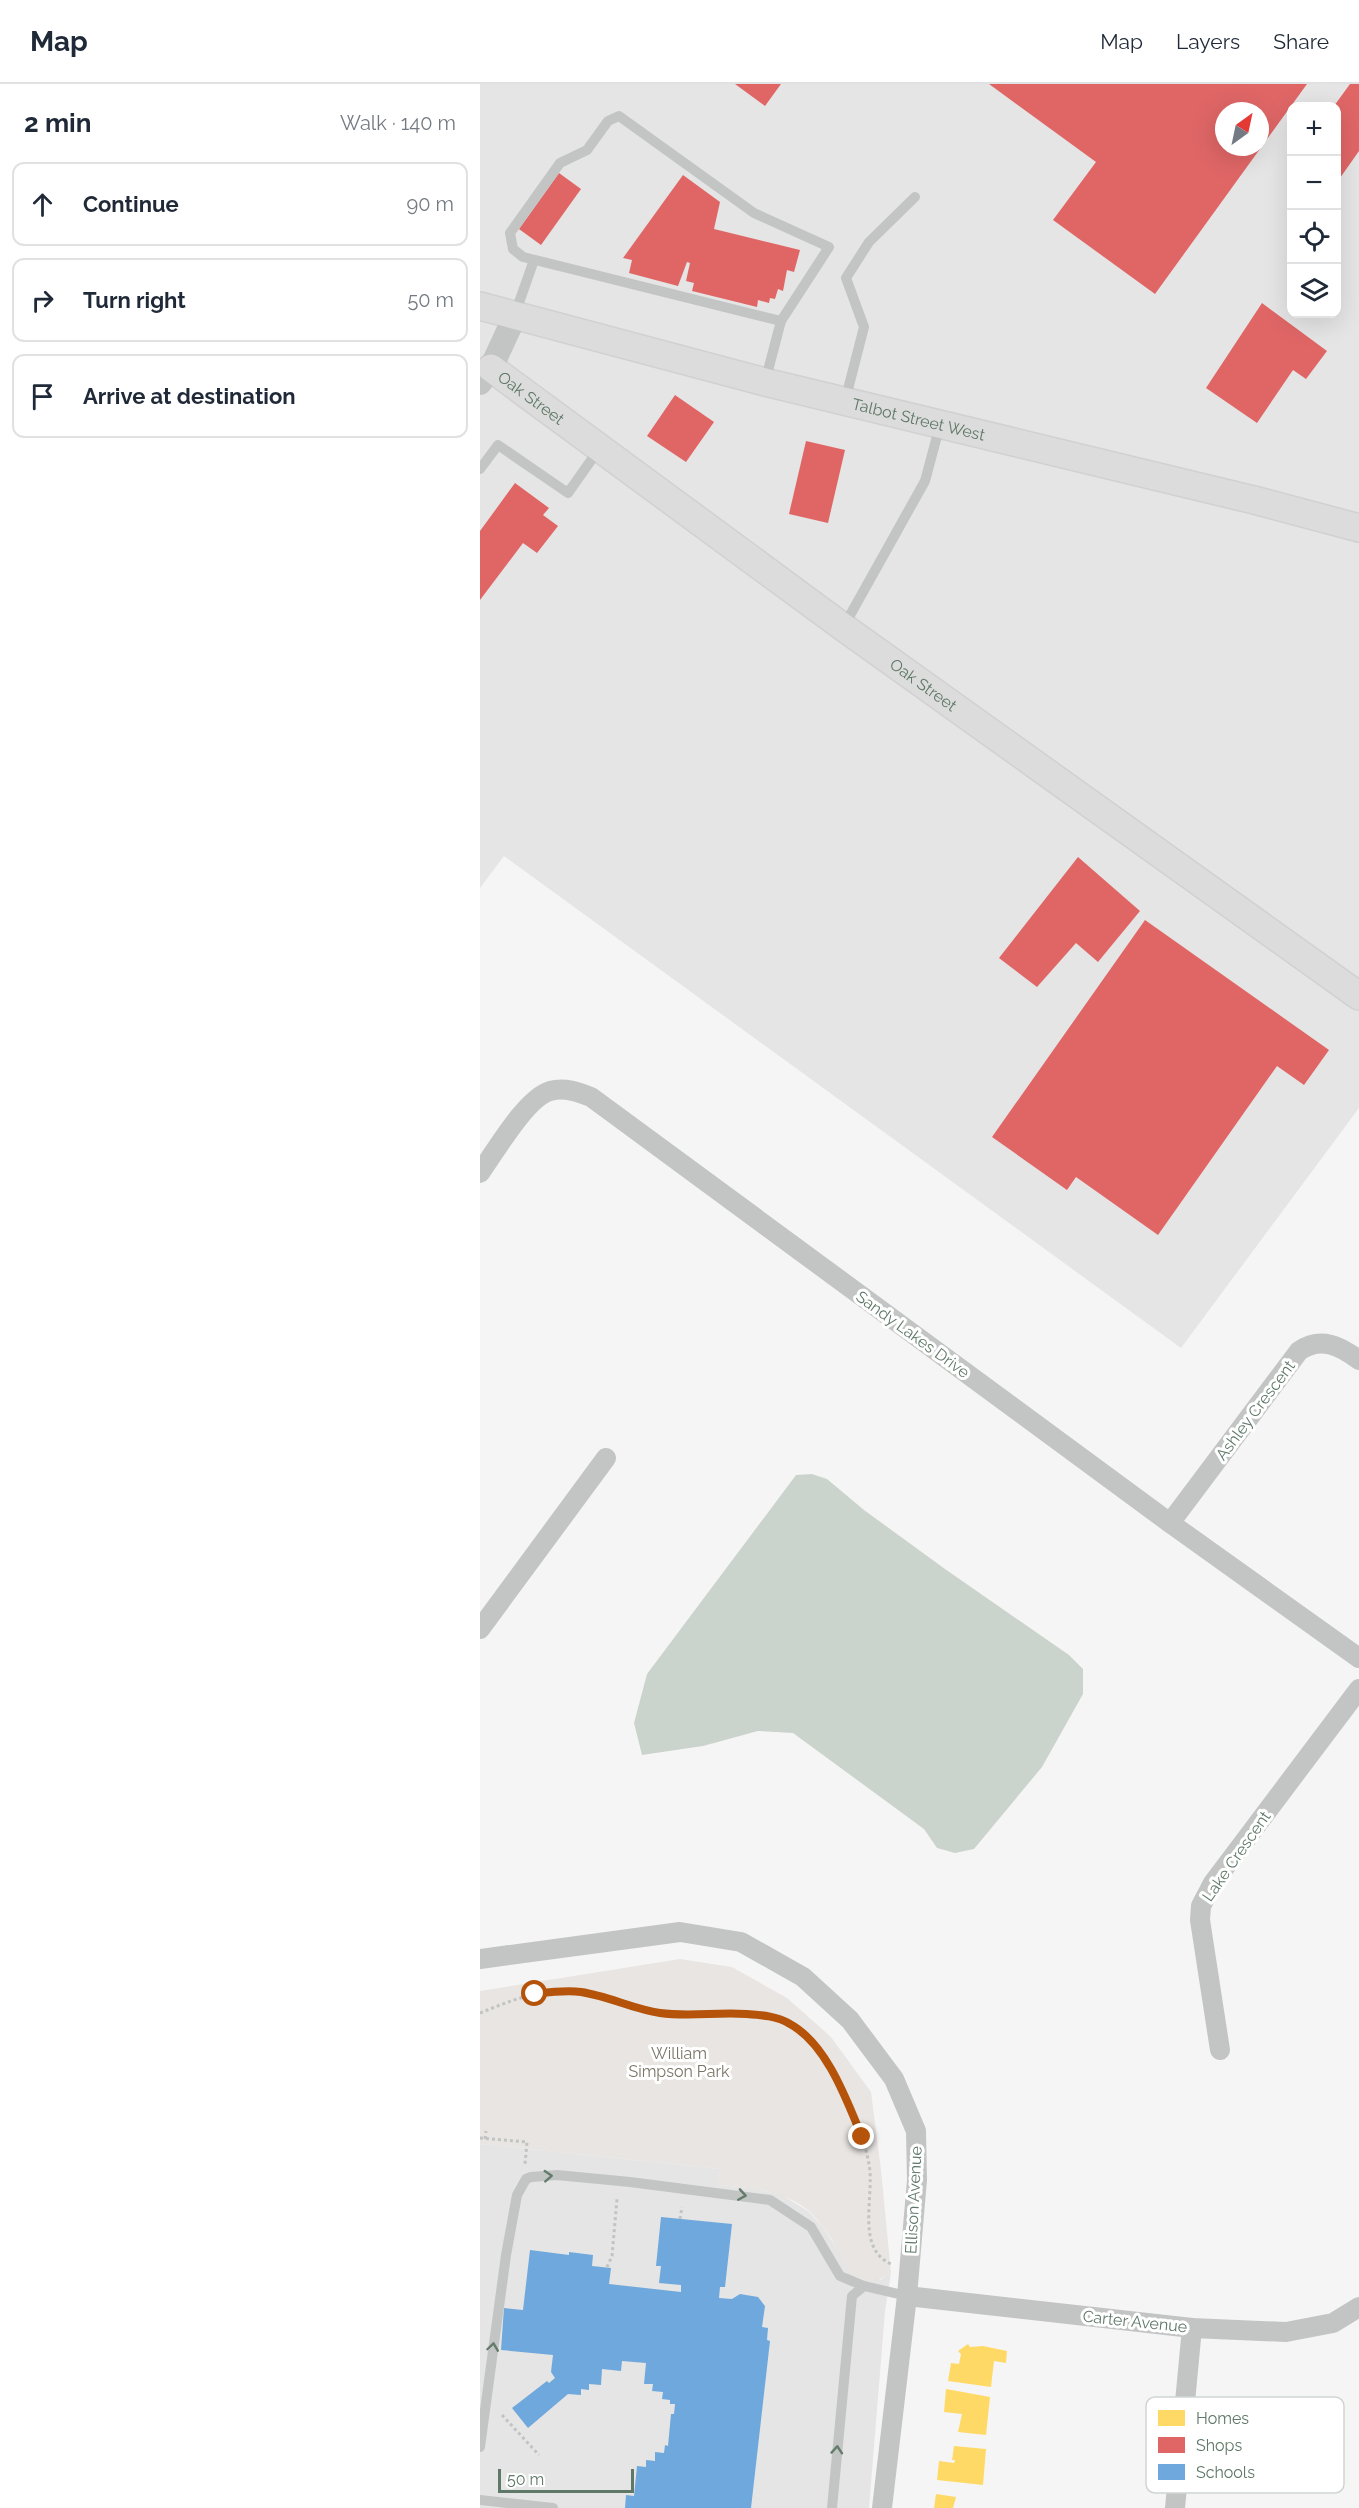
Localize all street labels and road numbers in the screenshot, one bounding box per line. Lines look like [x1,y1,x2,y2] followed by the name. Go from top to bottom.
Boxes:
[494,367,568,429] street label: Oak Street
[850,394,987,445] street label: Talbot Street West
[886,655,961,716] street label: Oak Street
[852,1287,973,1382] street label: Sandy Lakes Drive
[1212,1356,1299,1464] street label: Ashley Crescent
[1198,1807,1275,1905] street label: Lake Crescent
[901,2145,926,2255] street label: Ellison Avenue
[1082,2307,1188,2336] street label: Carter Avenue

